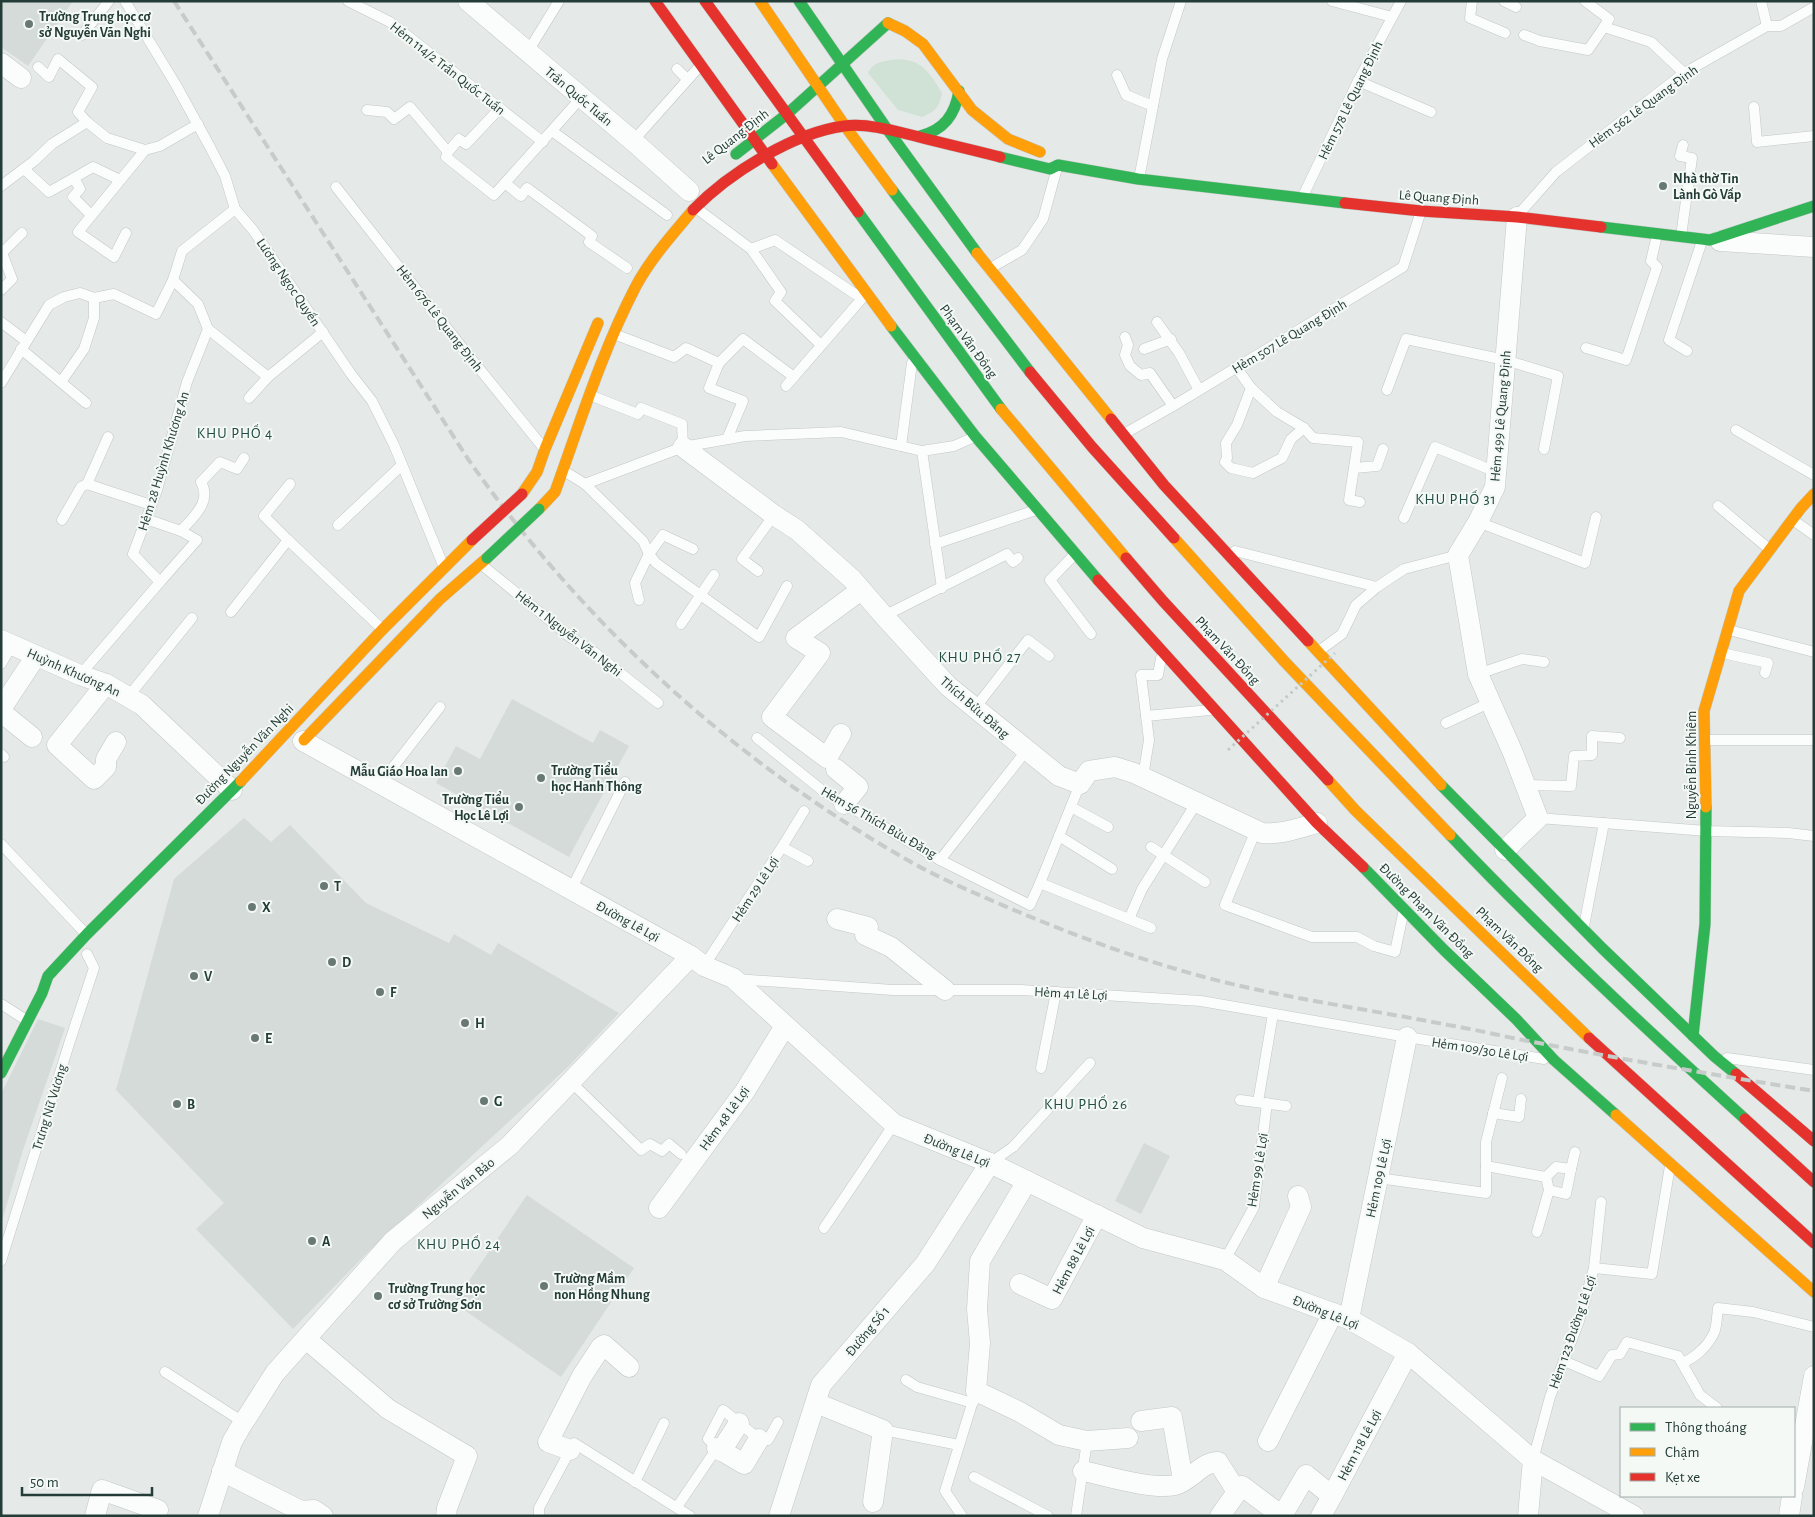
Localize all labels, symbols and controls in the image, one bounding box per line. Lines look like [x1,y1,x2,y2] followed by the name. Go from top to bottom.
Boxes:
[39,10,151,40] place label: Trường Trung học cơ sở Nguyễn Văn Nghi
[23,18,35,30] marker: Trường Trung học cơ sở Nguyễn Văn Nghi
[387,19,508,118] street label: Hẻm 114/2 Trần Quốc Tuấn
[1316,39,1386,162] street label: Hẻm 578 Lê Quang Định
[1587,63,1701,151] street label: Hẻm 562 Lê Quang Định
[542,64,615,129] street label: Trần Quốc Tuấn
[700,107,772,167] street label: Lê Quang Định
[1673,172,1741,202] place label: Nhà thờ Tin Lành Gò Vấp
[1657,180,1669,192] marker: Nhà thờ Tin Lành Gò Vấp
[1398,188,1480,208] street label: Lê Quang Định
[254,235,324,329] street label: Lương Ngọc Quyến
[393,263,485,375] street label: Hẻm 676 Lê Quang Định
[1230,297,1349,377] street label: Hẻm 507 Lê Quang Định
[937,301,1000,381] street label: Phạm Văn Đồng
[1488,350,1514,482] street label: Hẻm 499 Lê Quang Định
[136,390,192,533] street label: Hẻm 28 Huỳnh Khương An
[197,423,273,441] district label: KHU PHỐ 4
[1415,489,1497,507] district label: KHU PHỐ 31
[513,586,625,680] street label: Hẻm 1 Nguyễn Văn Nghi
[1192,613,1263,688] street label: Phạm Văn Đồng
[25,646,122,700] street label: Huỳnh Khương An
[938,647,1022,665] district label: KHU PHỐ 27
[937,674,1012,742] street label: Thích Bửu Đăng
[192,700,296,808] street label: Đường Nguyễn Văn Nghi
[1683,711,1699,819] street label: Nguyễn Bỉnh Khiêm
[551,762,643,794] place label: Trường Tiểu học Hanh Thông
[350,763,448,779] place label: Mẫu Giáo Hoa lan
[452,765,464,777] marker: Mẫu Giáo Hoa lan
[535,772,547,784] marker: Trường Tiểu học Hanh Thông
[818,784,939,862] street label: Hẻm 56 Thích Bửu Đăng
[442,791,510,823] place label: Trường Tiểu Học Lê Lợi
[513,801,525,813] marker: Trường Tiểu Học Lê Lợi
[730,854,782,925] street label: Hẻm 29 Lê Lợi
[1376,860,1477,961] street label: Đường Phạm Văn Đồng
[318,880,330,892] marker: T
[334,880,341,894] place label: T
[593,899,662,945] street label: Đường Lê Lợi
[246,901,258,913] marker: X
[262,901,271,915] place label: X
[1473,904,1546,975] street label: Phạm Văn Đồng
[326,956,338,968] marker: D
[342,956,351,970] place label: D
[188,970,200,982] marker: V
[204,970,213,984] place label: V
[1034,985,1108,1003] street label: Hẻm 41 Lê Lợi
[374,986,386,998] marker: F
[390,986,397,1000] place label: F
[459,1017,471,1029] marker: H
[475,1017,485,1031] place label: H
[249,1032,261,1044] marker: E
[265,1032,272,1046] place label: E
[1430,1035,1529,1065] street label: Hẻm 109/30 Lê Lợi
[30,1062,70,1152] street label: Trưng Nữ Vương
[697,1084,753,1153] street label: Hẻm 48 Lê Lợi
[1044,1094,1128,1112] district label: KHU PHỐ 26
[478,1095,490,1107] marker: G
[494,1095,502,1109] place label: G
[171,1098,183,1110] marker: B
[187,1098,195,1112] place label: B
[921,1131,992,1171] street label: Đường Lê Lợi
[1245,1132,1271,1208] street label: Hẻm 99 Lê Lợi
[1364,1137,1394,1219] street label: Hẻm 109 Lê Lợi
[419,1154,498,1222] street label: Nguyễn Văn Bảo
[1050,1224,1098,1297] street label: Hẻm 88 Lê Lợi
[417,1234,501,1252] district label: KHU PHỐ 24
[306,1235,318,1247] marker: A
[322,1235,331,1249] place label: A
[554,1271,651,1302] place label: Trường Mầm non Hồng Nhung
[1547,1274,1599,1391] street label: Hẻm 123 Đường Lê Lợi
[538,1280,550,1292] marker: Trường Mầm non Hồng Nhung
[388,1282,486,1312] place label: Trường Trung học cơ sở Trường Sơn
[372,1290,384,1302] marker: Trường Trung học cơ sở Trường Sơn
[1290,1293,1361,1333] street label: Đường Lê Lợi
[842,1303,893,1359] street label: Đường Số 1
[1620,1407,1795,1497] legend
[1335,1408,1384,1483] street label: Hẻm 118 Lê Lợi
[1665,1420,1747,1435] text: Thông thoáng
[1665,1445,1699,1460] text: Chậm
[22,1464,152,1496] scale bar
[1665,1470,1700,1485] text: Kẹt xe
[30,1475,59,1490] text: 50 m

